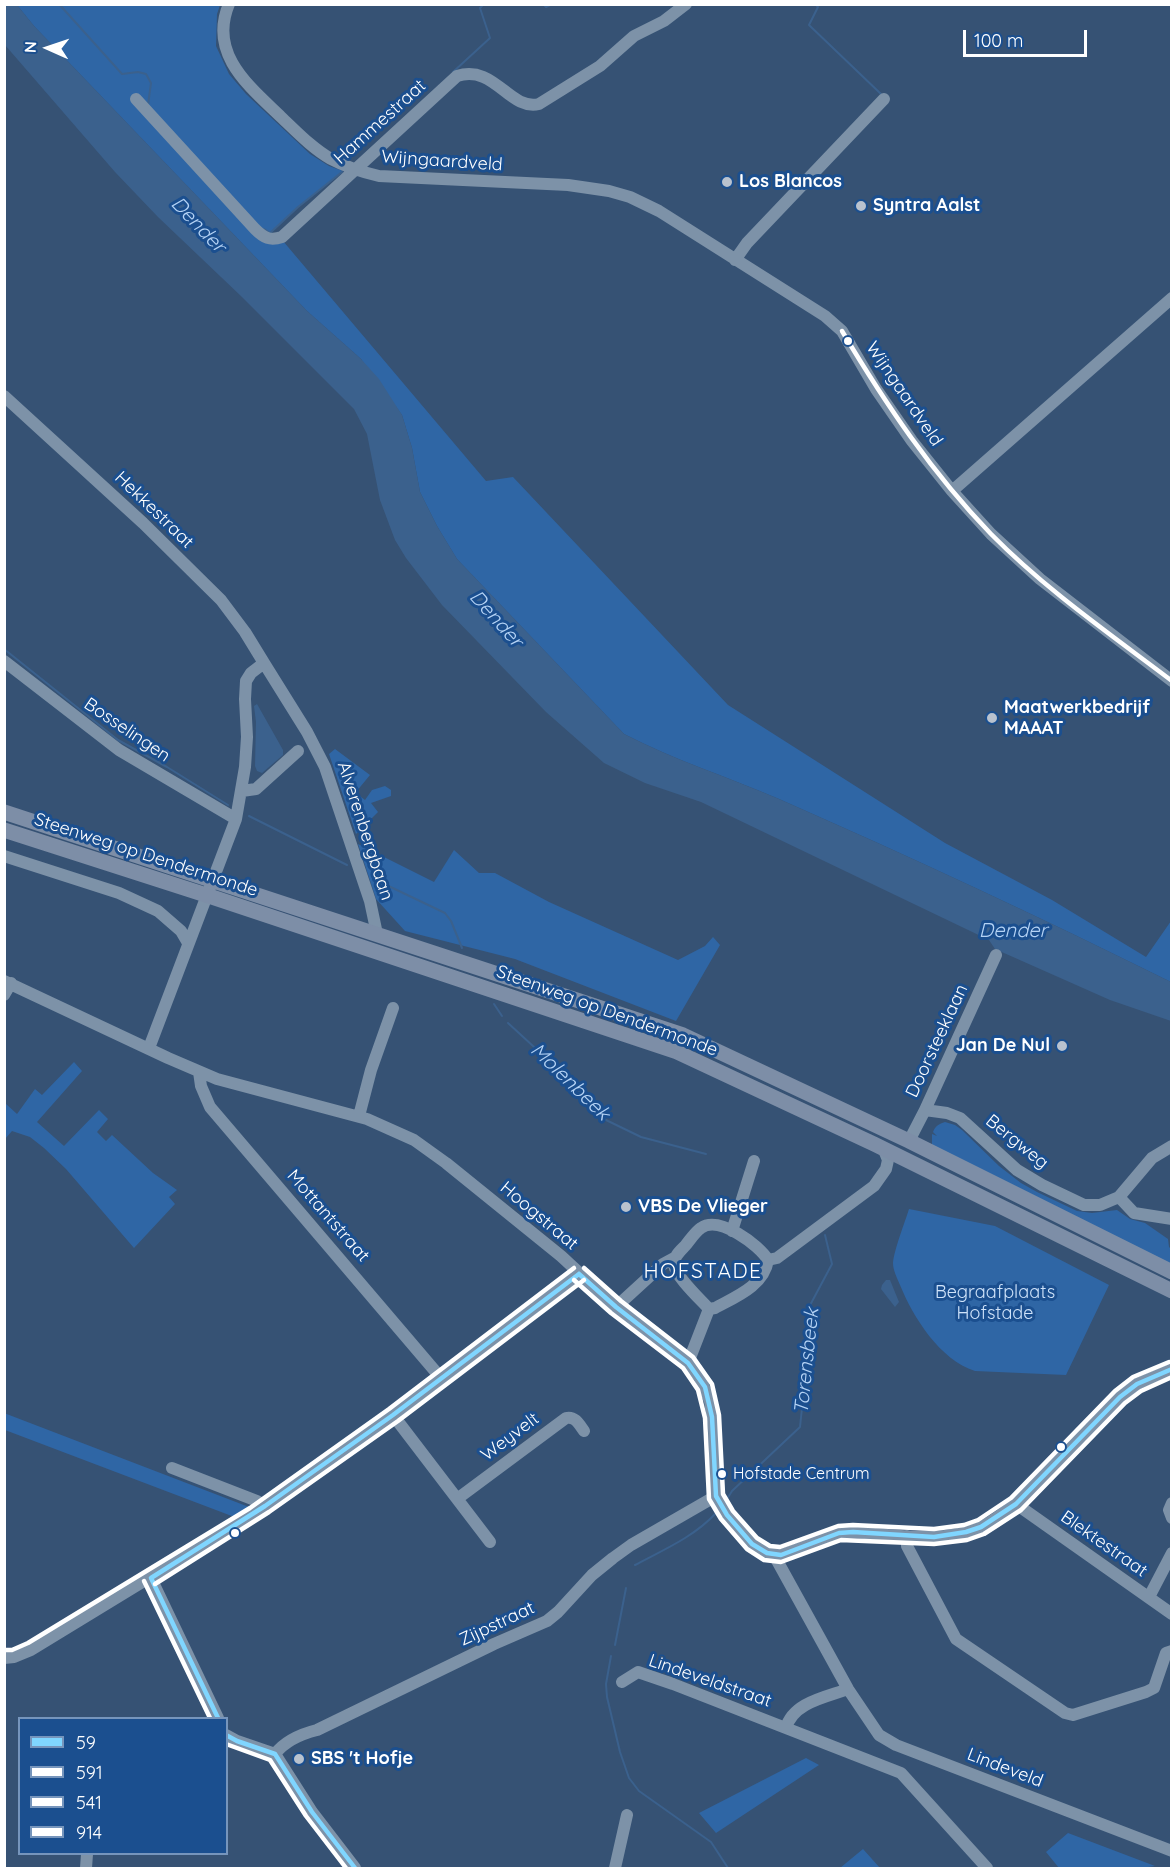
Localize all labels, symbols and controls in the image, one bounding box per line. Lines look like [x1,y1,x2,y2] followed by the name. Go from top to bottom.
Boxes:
[18,18,78,78] north arrow
[966,18,1090,56] scale bar
[974,29,1023,52] text: 100 m
[20,41,40,53] text: N
[330,75,430,169] street label: Hammestraat
[381,146,503,176] street label: Wijngaardveld
[739,171,842,193] place label: Los Blancos
[720,175,734,189] marker: Los Blancos
[166,192,230,258] water label: Dender
[873,195,980,217] place label: Syntra Aalst
[854,199,868,213] marker: Syntra Aalst
[842,335,854,347] unlabelled marker
[861,338,947,450] street label: Wijngaardveld
[110,467,198,553] street label: Hekkestraat
[464,586,528,652] water label: Dender
[80,693,174,767] street label: Bosselingen
[1004,697,1150,740] place label: Maatwerkbedrijf MAAAT
[985,711,999,725] marker: Maatwerkbedrijf MAAAT
[332,759,398,903] street label: Alverenbergbaan
[32,809,260,901] street label: Steenweg op Dendermonde
[979,919,1047,943] water label: Dender
[493,961,721,1061] street label: Steenweg op Dendermonde
[901,981,973,1101] street label: Doorsteeklaan
[956,1035,1050,1057] place label: Jan De Nul
[525,1038,615,1126] water label: Molenbeek
[1055,1039,1069,1053] marker: Jan De Nul
[981,1110,1053,1174] street label: Bergweg
[282,1165,374,1267] street label: Mottantstraat
[496,1177,582,1255] street label: Hoogstraat
[638,1196,768,1218] place label: VBS De Vlieger
[619,1200,633,1214] marker: VBS De Vlieger
[643,1259,763,1285] district label: HOFSTADE
[935,1282,1055,1324] park label: Begraafplaats Hofstade
[789,1307,825,1415] water label: Torensbeek
[477,1408,543,1466] street label: Weyvelt
[1055,1441,1067,1453] unlabelled marker
[733,1464,870,1484] place label: Hofstade Centrum
[716,1468,728,1480] marker: Hofstade Centrum
[1056,1506,1152,1582] street label: Blektestraat
[229,1527,241,1539] unlabelled marker
[456,1597,538,1651] street label: Zijpstraat
[646,1650,774,1712] street label: Lindeveldstraat
[18,1717,228,1855] legend
[76,1731,96,1754] text: 59
[964,1744,1046,1792] street label: Lindeveld
[311,1748,413,1770] place label: SBS 't Hofje
[292,1752,306,1766] marker: SBS 't Hofje
[76,1761,103,1784] text: 591
[76,1791,102,1814] text: 541
[76,1821,102,1844] text: 914

